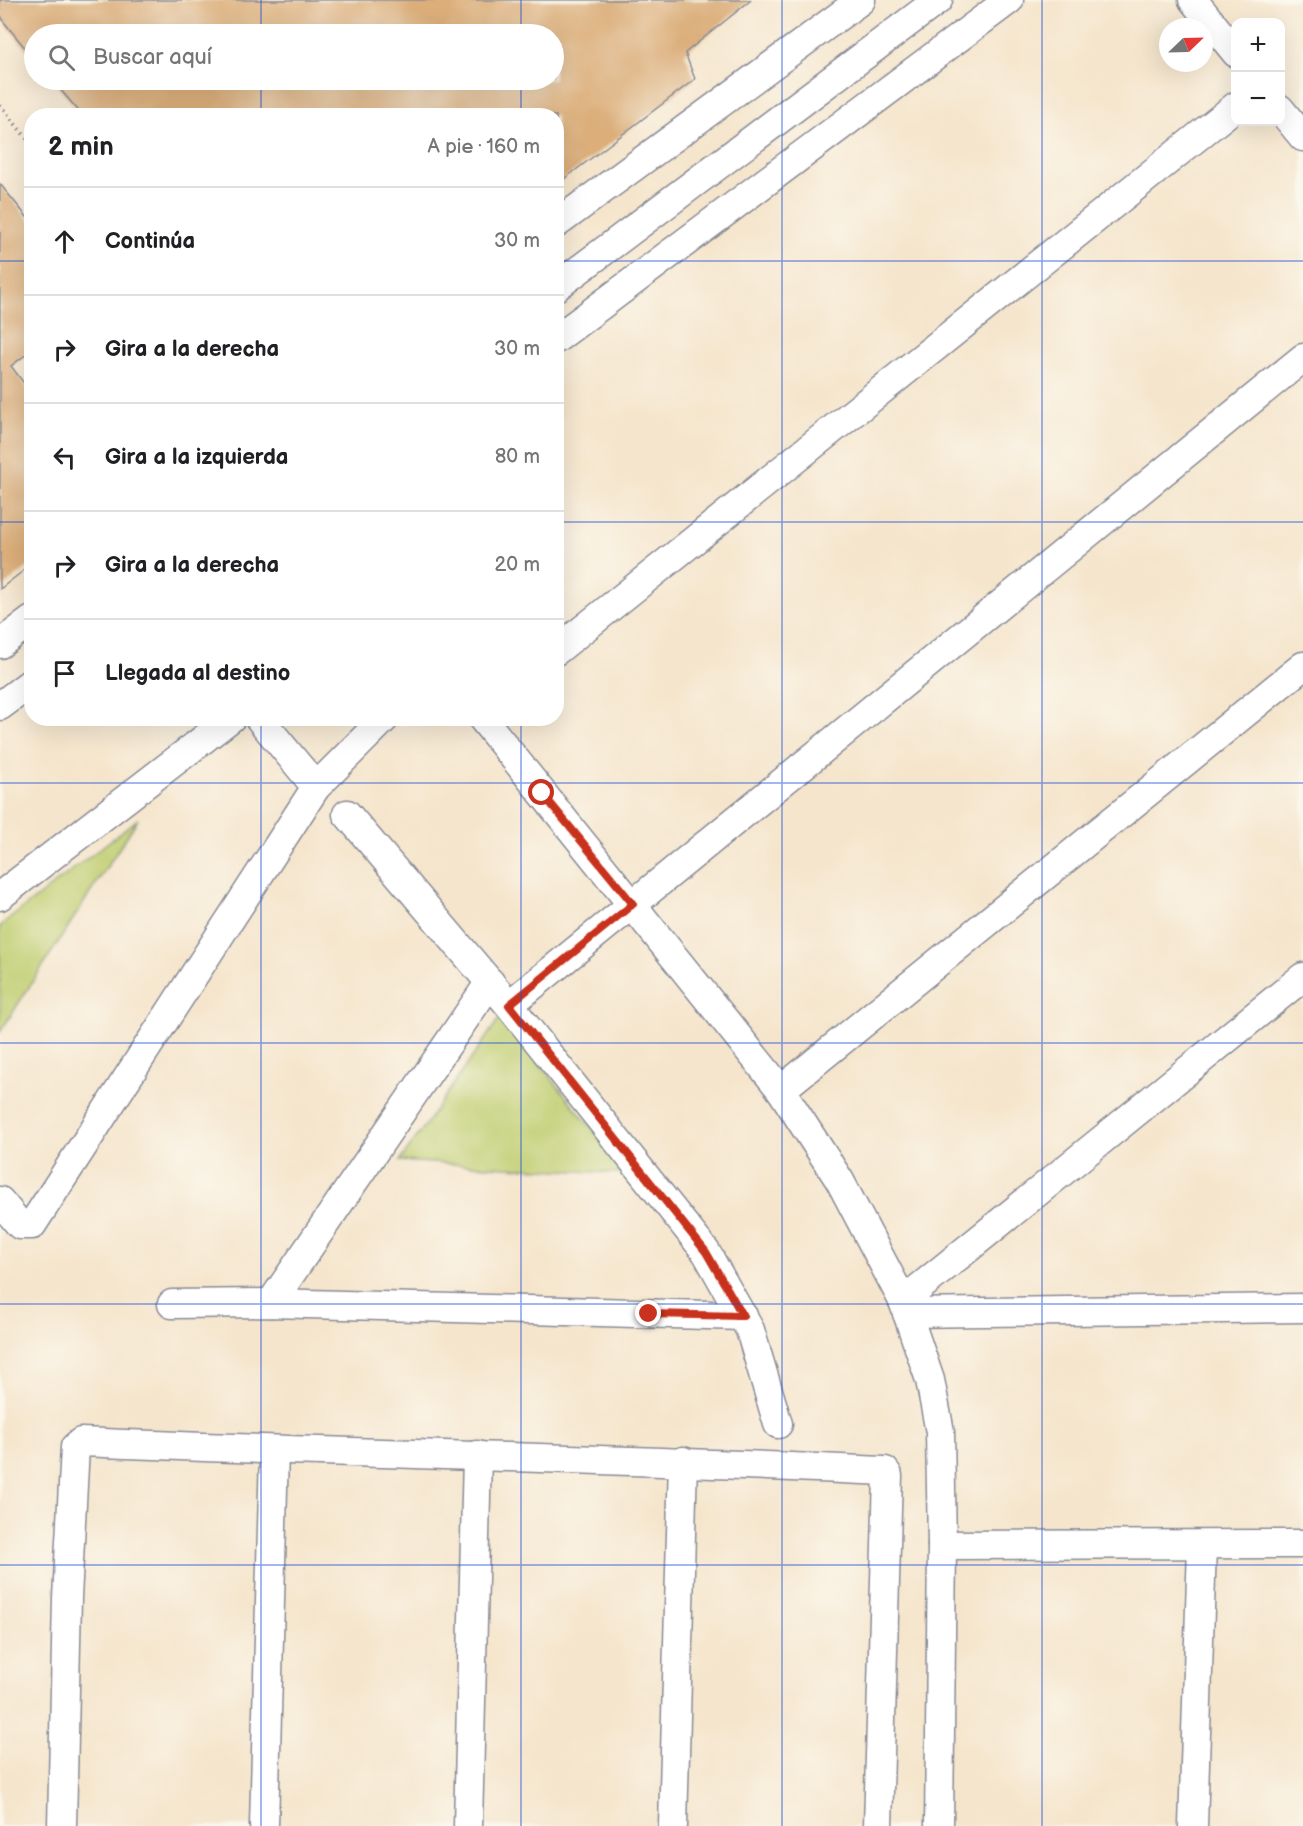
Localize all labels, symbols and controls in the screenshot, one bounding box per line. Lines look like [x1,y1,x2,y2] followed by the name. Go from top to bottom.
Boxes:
[1159,18,1213,72] north arrow
[1231,18,1285,126] map controls
[1231,18,1285,72] button: +
[24,24,564,90] search box
[45,41,78,74] icon: search
[93,44,212,71] text: Buscar aquí
[1231,72,1285,126] button: −
[48,132,114,163] text: 2 min
[428,135,540,159] text: A pie · 160 m
[48,225,81,258] icon: ahead
[105,228,195,255] text: Continúa
[494,229,540,253] text: 30 m
[48,333,81,366] icon: right
[105,336,279,363] text: Gira a la derecha
[494,337,540,361] text: 30 m
[48,441,81,474] icon: left
[105,444,289,471] text: Gira a la izquierda
[495,445,540,469] text: 80 m
[48,549,81,582] icon: right
[105,552,279,579] text: Gira a la derecha
[495,553,540,577] text: 20 m
[48,657,81,690] icon: arrive
[105,660,290,687] text: Llegada al destino
[528,779,554,805] route start
[635,1300,661,1326] route end

